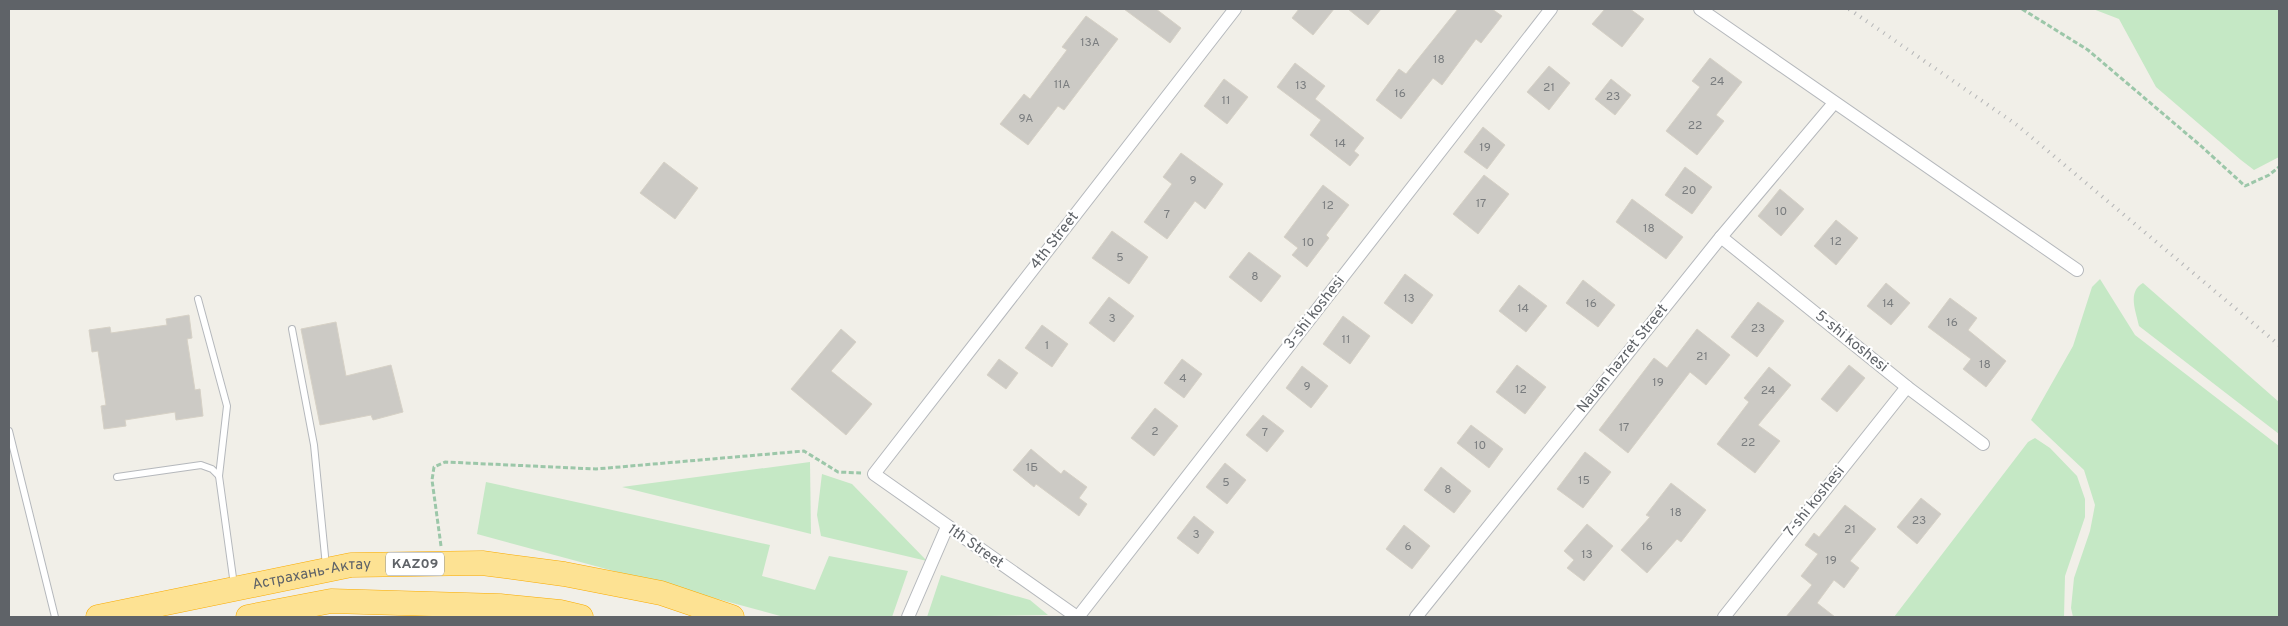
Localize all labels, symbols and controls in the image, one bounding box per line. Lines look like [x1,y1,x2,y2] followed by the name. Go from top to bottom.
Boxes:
[1080,35,1100,51] house number: 13А
[1433,52,1445,68] house number: 18
[1710,74,1724,90] house number: 24
[1054,77,1070,93] house number: 11А
[1295,78,1307,94] house number: 13
[1543,80,1555,96] house number: 21
[1394,86,1406,102] house number: 16
[1606,89,1620,105] house number: 23
[1222,93,1230,109] house number: 11
[1019,111,1033,127] house number: 9А
[1688,118,1702,134] house number: 22
[1334,136,1346,152] house number: 14
[1479,140,1491,156] house number: 19
[1189,173,1197,189] house number: 9
[1681,183,1697,199] house number: 20
[1476,196,1486,212] house number: 17
[1322,198,1334,214] house number: 12
[1775,204,1787,220] house number: 10
[1164,207,1170,223] house number: 7
[1027,208,1083,274] street label: 4th Street
[1643,221,1655,237] house number: 18
[1830,234,1842,250] house number: 12
[1302,235,1314,251] house number: 10
[1116,250,1124,266] house number: 5
[1251,269,1259,285] house number: 8
[1280,272,1350,354] street label: 3-shi koshesi
[1403,291,1415,307] house number: 13
[1585,296,1597,312] house number: 16
[1882,296,1894,312] house number: 14
[1517,301,1529,317] house number: 14
[1573,301,1673,417] street label: Nauan hazret Street
[1811,307,1891,377] street label: 5-shi koshesi
[1108,311,1116,327] house number: 3
[1946,315,1958,331] house number: 16
[1751,321,1765,337] house number: 23
[1342,332,1350,348] house number: 11
[1045,338,1049,354] house number: 1
[1696,349,1708,365] house number: 21
[1979,357,1991,373] house number: 18
[1179,371,1187,387] house number: 4
[1652,375,1664,391] house number: 19
[1303,379,1311,395] house number: 9
[1515,382,1527,398] house number: 12
[1761,383,1775,399] house number: 24
[1619,420,1629,436] house number: 17
[1151,424,1159,440] house number: 2
[1262,425,1268,441] house number: 7
[1741,435,1755,451] house number: 22
[1474,438,1486,454] house number: 10
[1026,460,1038,476] house number: 1Б
[1781,463,1849,541] street label: 7-shi koshesi
[1578,473,1590,489] house number: 15
[1222,475,1230,491] house number: 5
[1444,482,1452,498] house number: 8
[1670,505,1682,521] house number: 18
[1912,513,1926,529] house number: 23
[943,521,1007,573] street label: 1th Street
[1844,522,1856,538] house number: 21
[1192,527,1200,543] house number: 3
[1404,539,1412,555] house number: 6
[1641,539,1653,555] house number: 16
[1581,547,1593,563] house number: 13
[386,552,444,576] road number: KAZ09
[1825,553,1837,569] house number: 19
[250,555,371,595] street label: Астрахань-Актау

